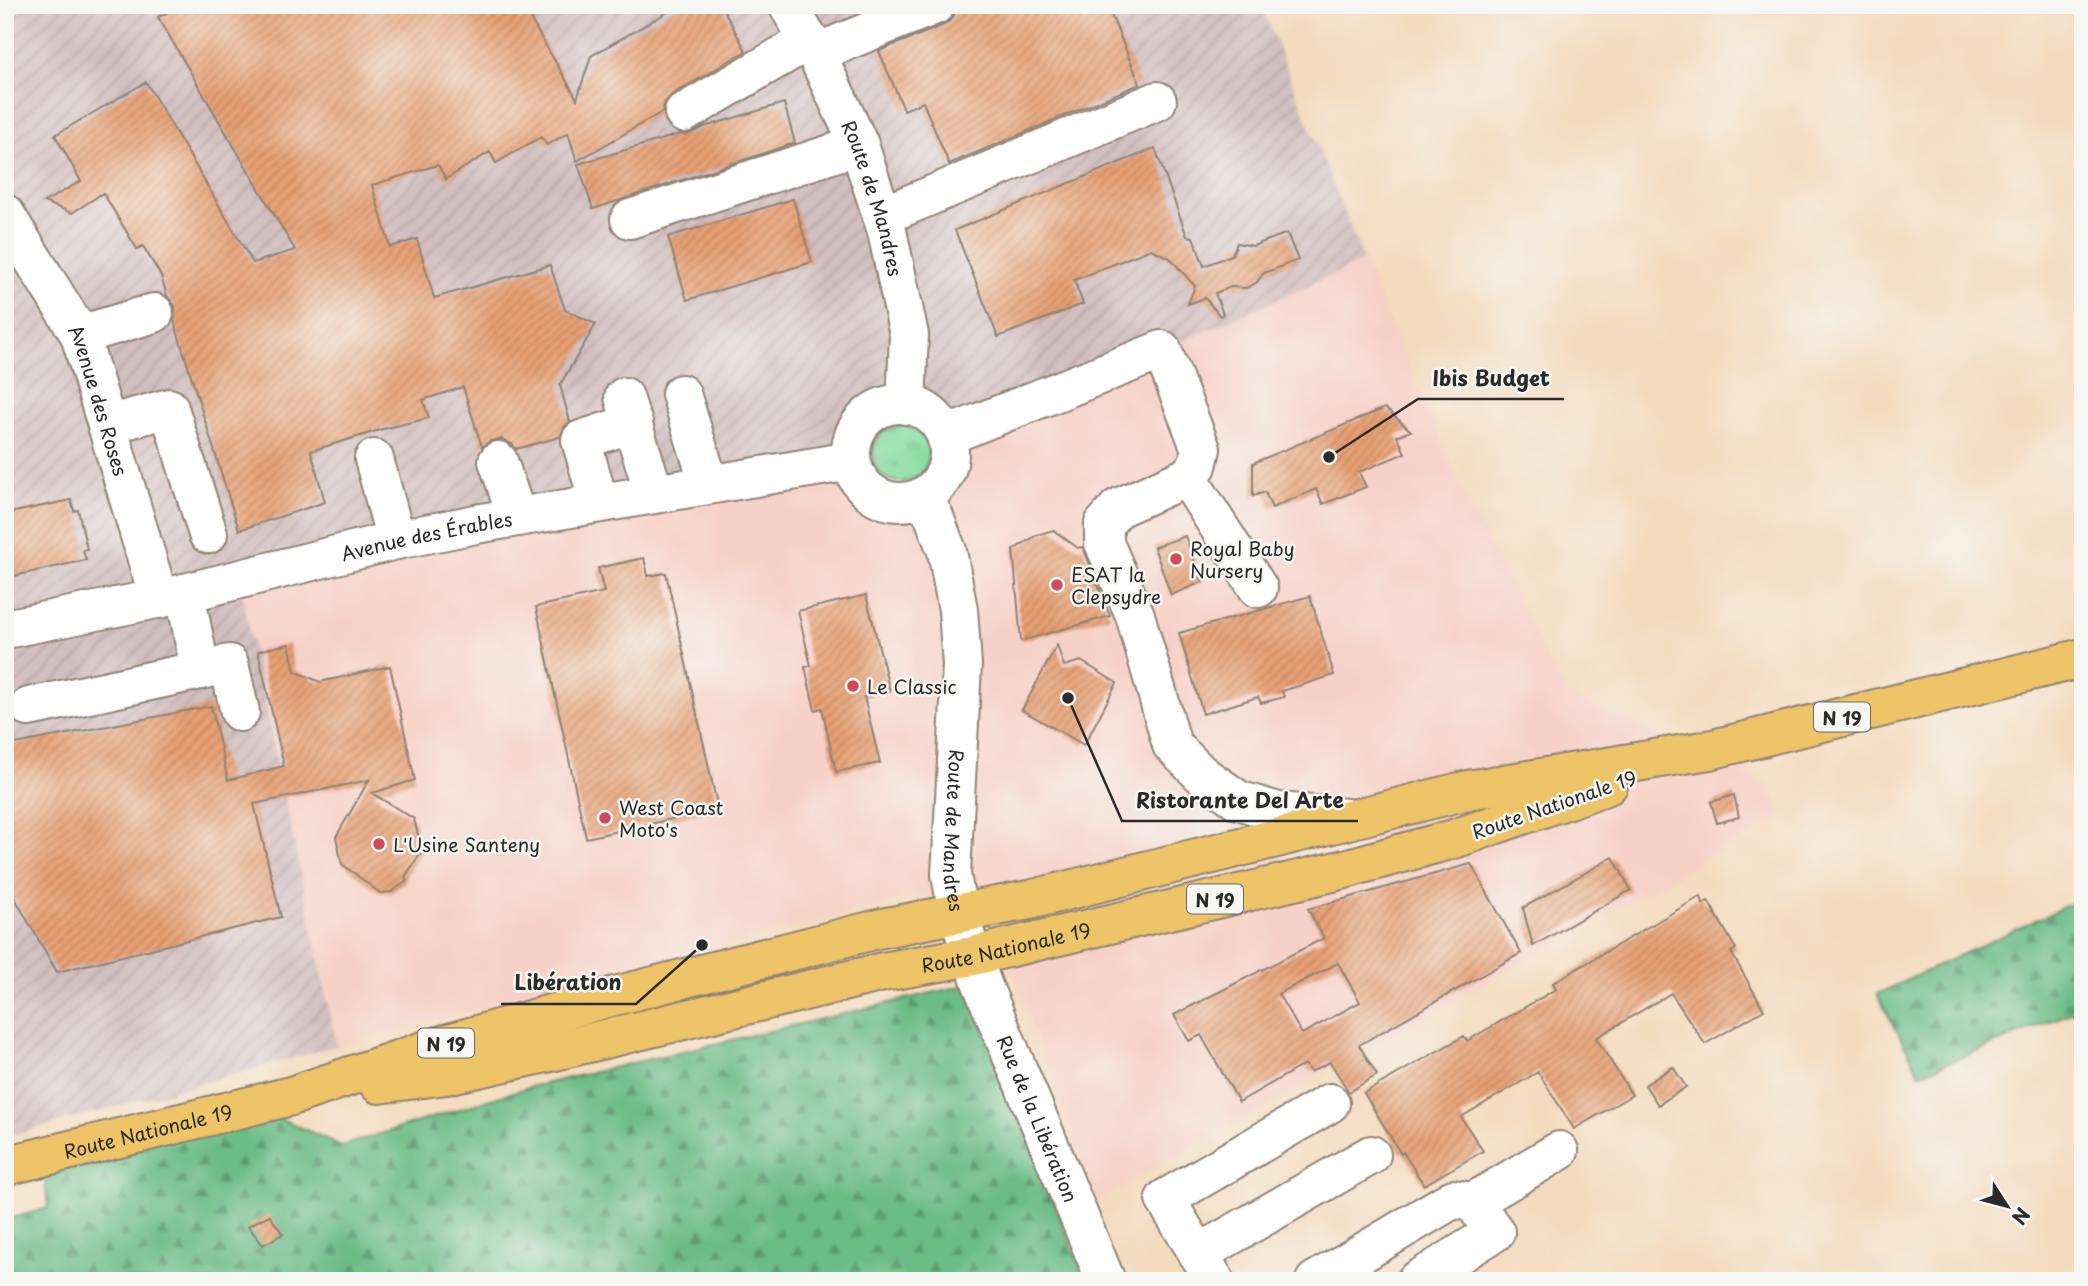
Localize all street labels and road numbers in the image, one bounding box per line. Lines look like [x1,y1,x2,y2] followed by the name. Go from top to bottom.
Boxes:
[835,115,910,279] street label: Route de Mandres
[62,318,135,479] street label: Avenue des Roses
[338,504,514,567] street label: Avenue des Érables
[1814,702,1870,732] road number: N 19
[937,748,972,914] street label: Route de Mandres
[1468,763,1640,845] street label: Route Nationale 19
[1187,884,1243,914] road number: N 19
[919,915,1093,979] street label: Route Nationale 19
[418,1028,474,1058] road number: N 19
[991,1031,1085,1206] street label: Rue de la Libération
[61,1097,235,1165] street label: Route Nationale 19

